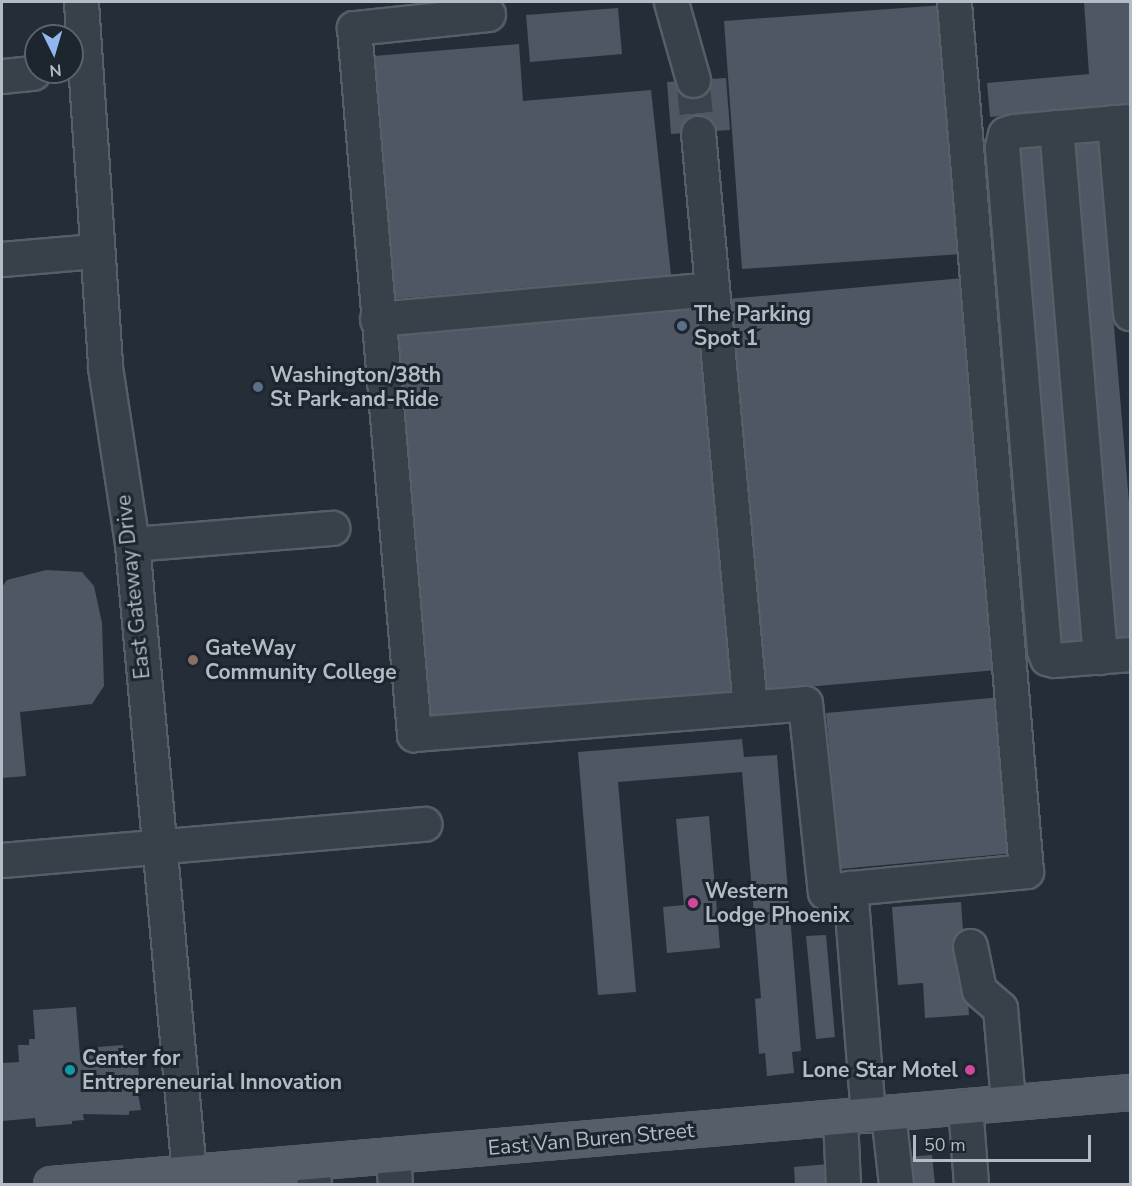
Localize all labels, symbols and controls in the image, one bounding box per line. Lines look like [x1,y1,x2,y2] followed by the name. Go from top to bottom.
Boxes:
[24,24,84,84] north arrow
[48,58,62,81] text: N
[694,301,811,351] place label: The Parking Spot 1
[675,319,689,333] marker: The Parking Spot 1
[270,362,441,412] place label: Washington/38th St Park-and-Ride
[251,380,265,394] marker: Washington/38th St Park-and-Ride
[111,494,155,680] street label: East Gateway Drive
[205,635,397,685] place label: GateWay Community College
[186,653,200,667] marker: GateWay Community College
[705,878,850,928] place label: Western Lodge Phoenix
[686,896,700,910] marker: Western Lodge Phoenix
[82,1045,342,1095] place label: Center for Entrepreneurial Innovation
[802,1057,958,1083] place label: Lone Star Motel
[63,1063,77,1077] marker: Center for Entrepreneurial Innovation
[963,1063,977,1077] marker: Lone Star Motel
[487,1117,695,1161] street label: East Van Buren Street
[916,1123,1094,1161] scale bar
[924,1133,966,1157] text: 50 m

